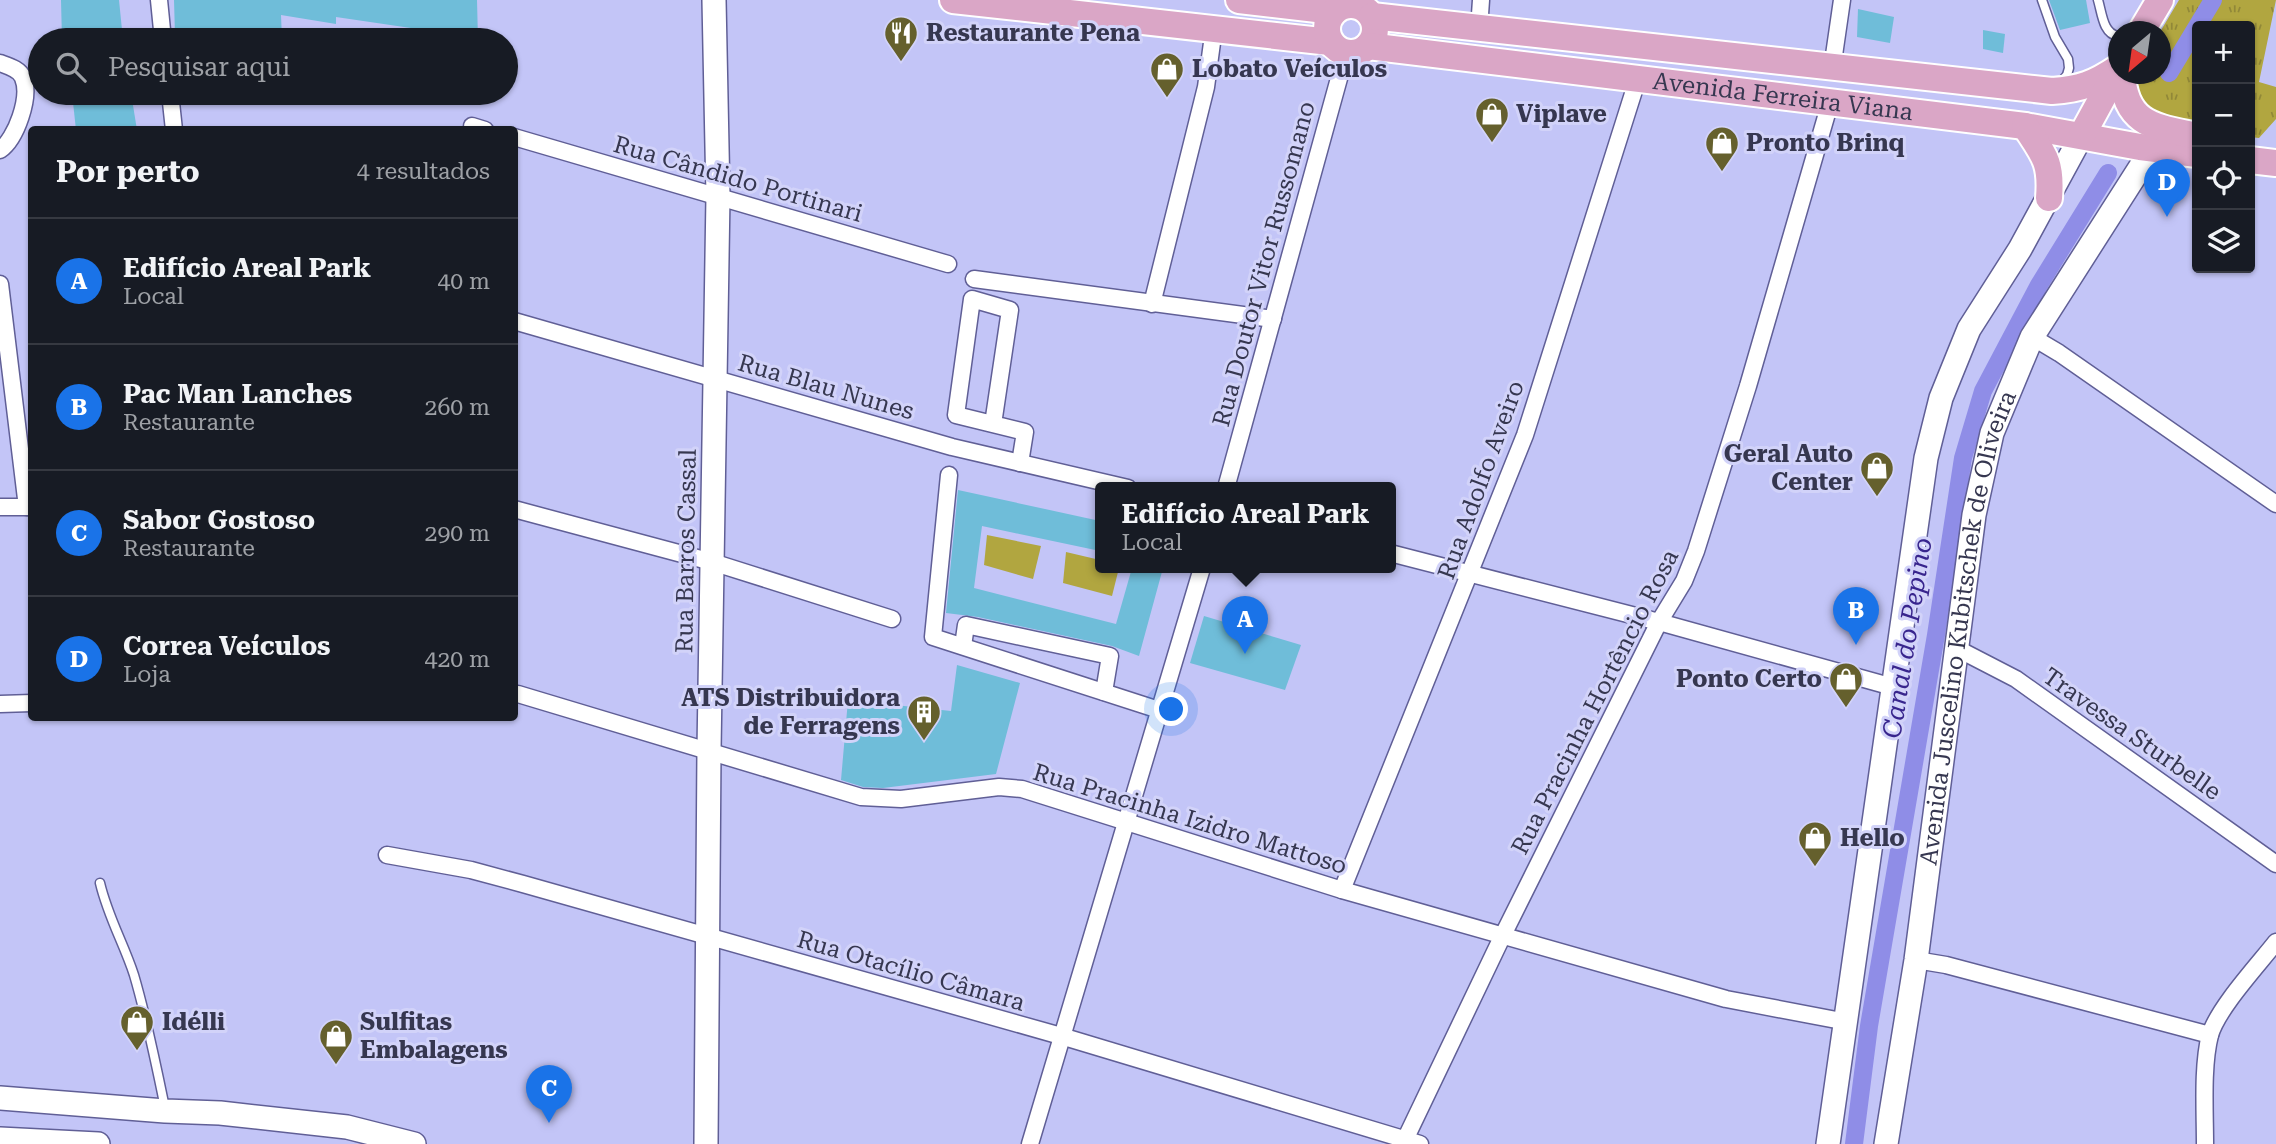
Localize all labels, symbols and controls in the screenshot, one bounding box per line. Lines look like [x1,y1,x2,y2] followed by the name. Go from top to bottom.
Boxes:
[882,14,920,63] restaurant icon: Restaurante Pena
[926,19,1140,47] place label: Restaurante Pena
[2108,21,2171,84] north arrow
[2192,21,2255,273] map controls
[2192,21,2255,84] button: +
[28,28,518,105] search box
[52,48,90,86] icon: search
[1148,50,1186,99] shop icon: Lobato Veículos
[108,52,290,82] text: Pesquisar aqui
[1192,55,1387,83] place label: Lobato Veículos
[1651,67,1915,126] street label: Avenida Ferreira Viana
[2192,84,2255,147] button: −
[1473,95,1511,144] shop icon: Viplave
[1207,98,1321,430] street label: Rua Doutor Vitor Russomano
[1516,100,1607,128] place label: Viplave
[1703,124,1741,173] shop icon: Pronto Brinq
[1746,129,1905,157] place label: Pronto Brinq
[610,130,866,228] street label: Rua Cândido Portinari
[2192,147,2255,210] button: locate
[56,154,200,189] text: Por perto
[357,158,490,185] text: 4 resultados
[2144,159,2190,217] pin: D
[2192,210,2255,273] button: layers
[123,253,371,283] text: Edifício Areal Park
[71,268,87,295] text: A
[437,268,490,295] text: 40 m
[123,283,184,310] text: Local
[735,349,917,425] street label: Rua Blau Nunes
[1432,377,1530,583] street label: Rua Adolfo Aveiro
[123,379,352,409] text: Pac Man Lanches
[1915,386,2022,867] street label: Avenida Juscelino Kubitschek de Oliveira
[71,394,87,421] text: B
[425,394,490,421] text: 260 m
[123,409,255,436] text: Restaurante
[1724,440,1853,496] place label: Geral Auto Center
[670,449,702,653] street label: Rua Barros Cassal
[1858,449,1896,498] shop icon: Geral Auto Center
[1095,482,1396,573] popup
[1121,499,1370,529] text: Edifício Areal Park
[123,505,315,535] text: Sabor Gostoso
[71,520,87,547] text: C
[425,520,490,547] text: 290 m
[1121,529,1182,556] text: Local
[123,535,255,562] text: Restaurante
[1876,536,1938,740] water label: Canal do Pepino
[1506,545,1684,859] street label: Rua Pracinha Hortêncio Rosa
[1833,587,1879,645] pin: B
[1222,596,1268,654] pin: A
[123,631,331,661] text: Correa Veículos
[70,646,88,673] text: D
[425,646,490,673] text: 420 m
[1827,660,1865,709] shop icon: Ponto Certo
[123,661,171,688] text: Loja
[2037,662,2227,806] street label: Travessa Sturbelle
[1676,665,1822,693] place label: Ponto Certo
[681,684,900,740] place label: ATS Distribuidora de Ferragens
[1154,692,1188,726] your location
[905,693,943,742] building icon: ATS Distribuidora de Ferragens
[1030,758,1350,880] street label: Rua Pracinha Izidro Mattoso
[1796,819,1834,868] shop icon: Hello
[1840,824,1905,852] place label: Hello
[794,925,1028,1017] street label: Rua Otacílio Câmara
[118,1003,156,1052] shop icon: Idélli
[162,1008,225,1036] place label: Idélli
[360,1008,508,1064] place label: Sulfitas Embalagens
[317,1017,355,1066] shop icon: Sulfitas Embalagens
[526,1065,572,1123] pin: C

